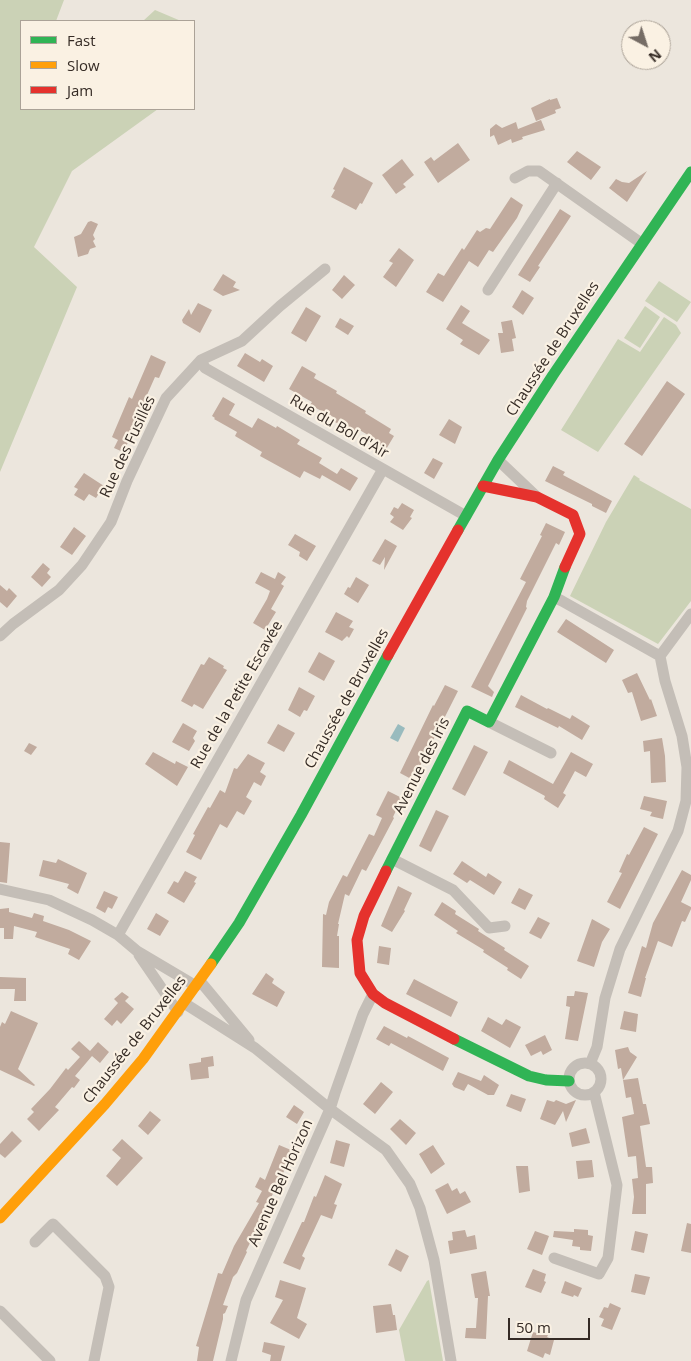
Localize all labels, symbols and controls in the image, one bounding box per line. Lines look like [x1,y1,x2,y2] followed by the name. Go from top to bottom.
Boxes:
[20,20,195,110] legend
[621,20,671,70] north arrow
[67,30,96,50] text: Fast
[645,45,666,67] text: N
[67,55,100,75] text: Slow
[67,80,93,100] text: Jam
[503,278,603,420] street label: Chaussée de Bruxelles
[286,391,392,463] street label: Rue du Bol d'Air
[97,393,159,501] street label: Rue des Fusillés
[187,618,287,772] street label: Rue de la Petite Escavée
[301,626,393,772] street label: Chaussée de Bruxelles
[390,715,454,817] street label: Avenue des Iris
[80,973,190,1107] street label: Chaussée de Bruxelles
[245,1117,317,1249] street label: Avenue Bel Horizon
[511,1308,594,1340] scale bar
[516,1317,551,1337] text: 50 m

